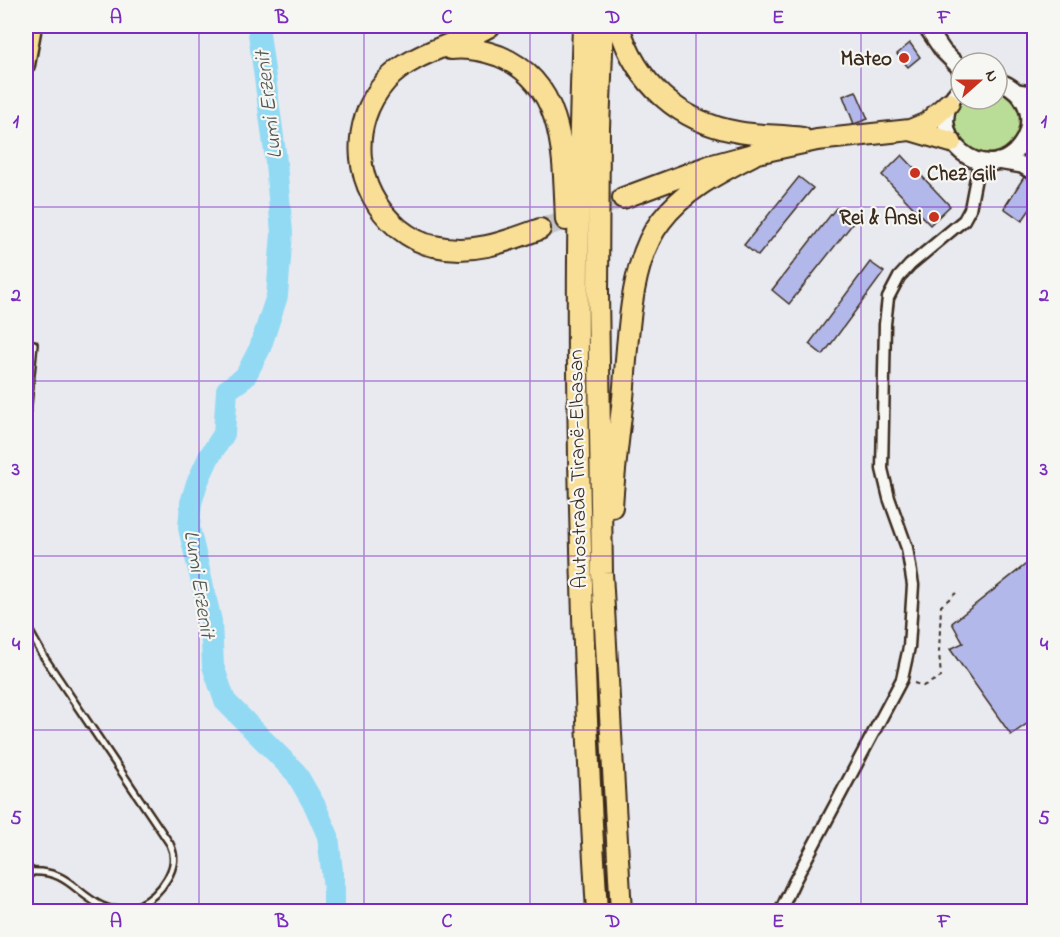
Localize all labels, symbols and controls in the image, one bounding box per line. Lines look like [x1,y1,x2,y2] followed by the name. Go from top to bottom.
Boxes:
[110,4,122,33] text: A
[274,4,289,33] text: B
[442,4,453,33] text: C
[605,4,620,33] text: D
[772,4,784,33] text: E
[937,4,951,33] text: F
[841,45,892,75] place label: Mateo
[247,46,292,160] water label: Lumi Erzenit
[897,51,911,65] marker: Mateo
[949,51,1009,111] north arrow
[978,67,1004,86] text: N
[13,108,20,137] text: 1
[1041,108,1048,137] text: 1
[927,160,996,190] place label: Chez Gili
[908,166,922,180] marker: Chez Gili
[839,204,922,234] place label: Rei & Ansi
[927,210,941,224] marker: Rei & Ansi
[10,282,21,311] text: 2
[1038,282,1049,311] text: 2
[562,349,596,589] street label: Autostrada Tiranë-Elbasan
[11,456,20,485] text: 3
[1039,456,1048,485] text: 3
[174,528,223,643] water label: Lumi Erzenit
[12,631,21,660] text: 4
[1040,631,1049,660] text: 4
[10,805,22,834] text: 5
[1038,805,1050,834] text: 5
[110,908,122,937] text: A
[274,908,289,937] text: B
[442,908,453,937] text: C
[605,908,620,937] text: D
[772,908,784,937] text: E
[937,908,951,937] text: F

